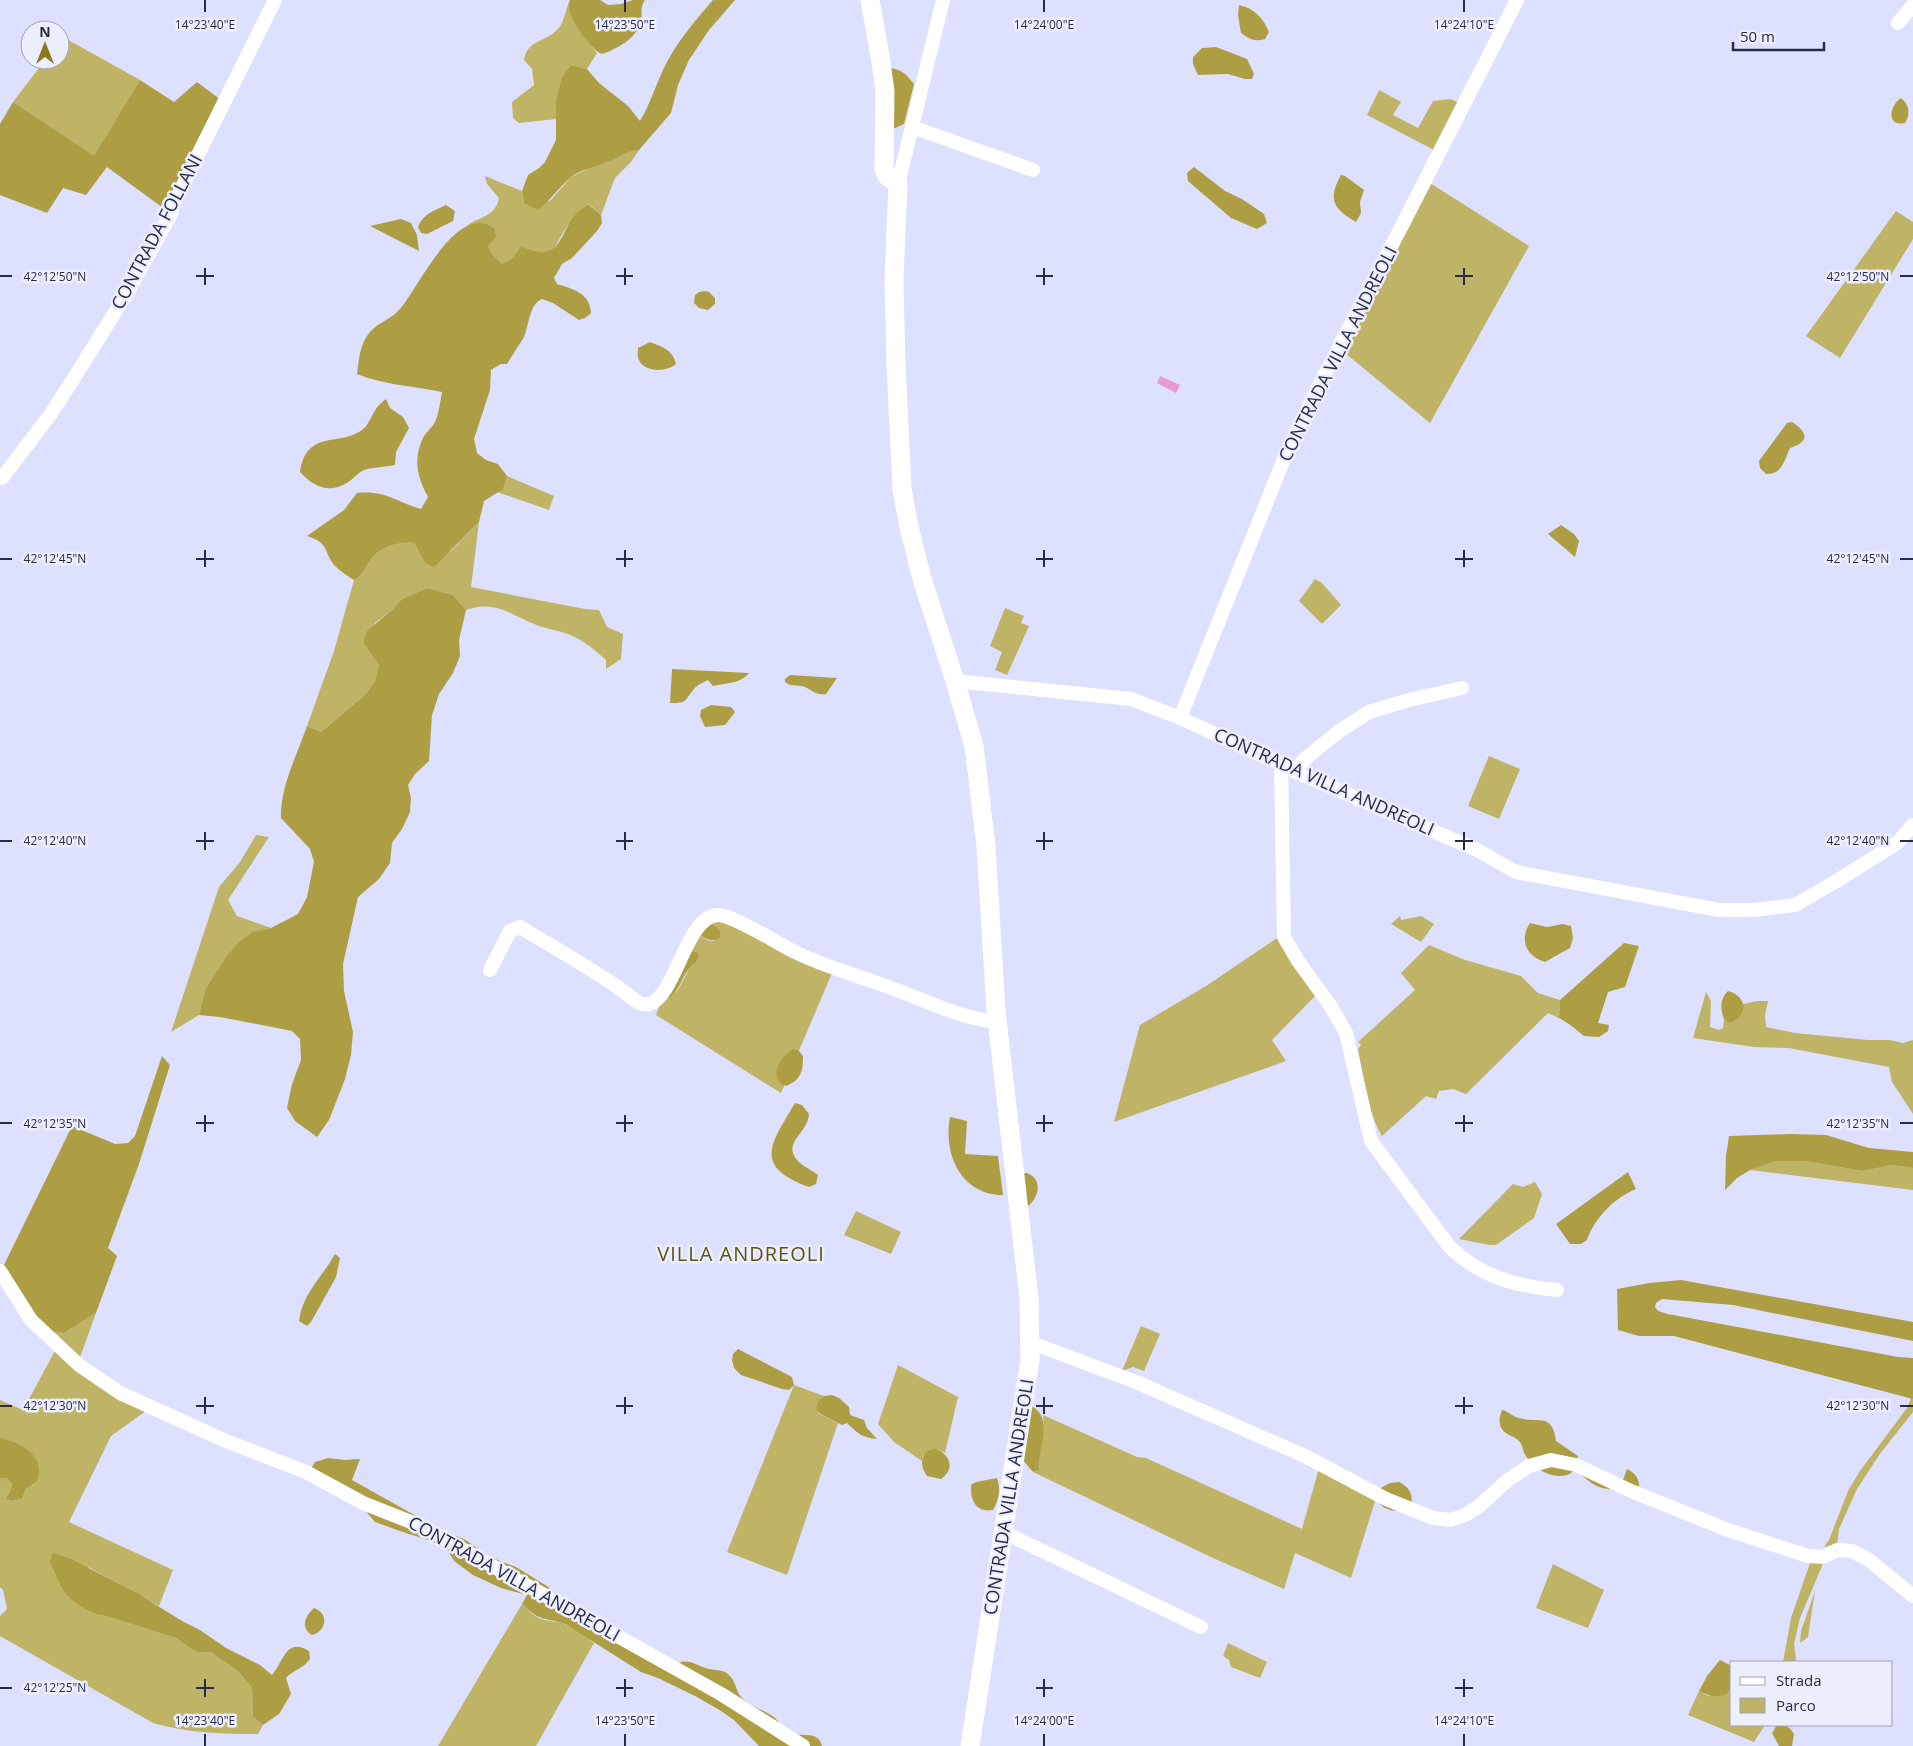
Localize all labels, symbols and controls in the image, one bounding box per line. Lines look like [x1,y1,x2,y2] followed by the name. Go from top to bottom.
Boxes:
[175,16,235,33] text: 14°23'40"E
[595,16,655,33] text: 14°23'50"E
[1014,16,1074,33] text: 14°24'00"E
[1434,16,1494,33] text: 14°24'10"E
[20,20,70,70] north arrow
[1733,20,1824,52] scale bar
[39,22,51,41] text: N
[1740,26,1775,46] text: 50 m
[105,150,207,313] street label: CONTRADA FOLLANI
[1272,242,1402,465] street label: CONTRADA VILLA ANDREOLI
[24,268,86,285] text: 42°12'50"N
[1827,268,1889,285] text: 42°12'50"N
[24,550,86,567] text: 42°12'45"N
[1827,550,1889,567] text: 42°12'45"N
[1211,722,1438,841] street label: CONTRADA VILLA ANDREOLI
[24,832,86,849] text: 42°12'40"N
[1827,832,1889,849] text: 42°12'40"N
[24,1115,86,1132] text: 42°12'35"N
[1827,1115,1889,1132] text: 42°12'35"N
[657,1240,825,1267] district label: VILLA ANDREOLI
[978,1377,1039,1617] street label: CONTRADA VILLA ANDREOLI
[24,1397,86,1414] text: 42°12'30"N
[1827,1397,1889,1414] text: 42°12'30"N
[404,1510,625,1646] street label: CONTRADA VILLA ANDREOLI
[1730,1661,1893,1726] legend
[1776,1670,1822,1690] text: Strada
[24,1679,86,1696] text: 42°12'25"N
[1776,1695,1816,1715] text: Parco
[175,1712,235,1729] text: 14°23'40"E
[595,1712,655,1729] text: 14°23'50"E
[1014,1712,1074,1729] text: 14°24'00"E
[1434,1712,1494,1729] text: 14°24'10"E

